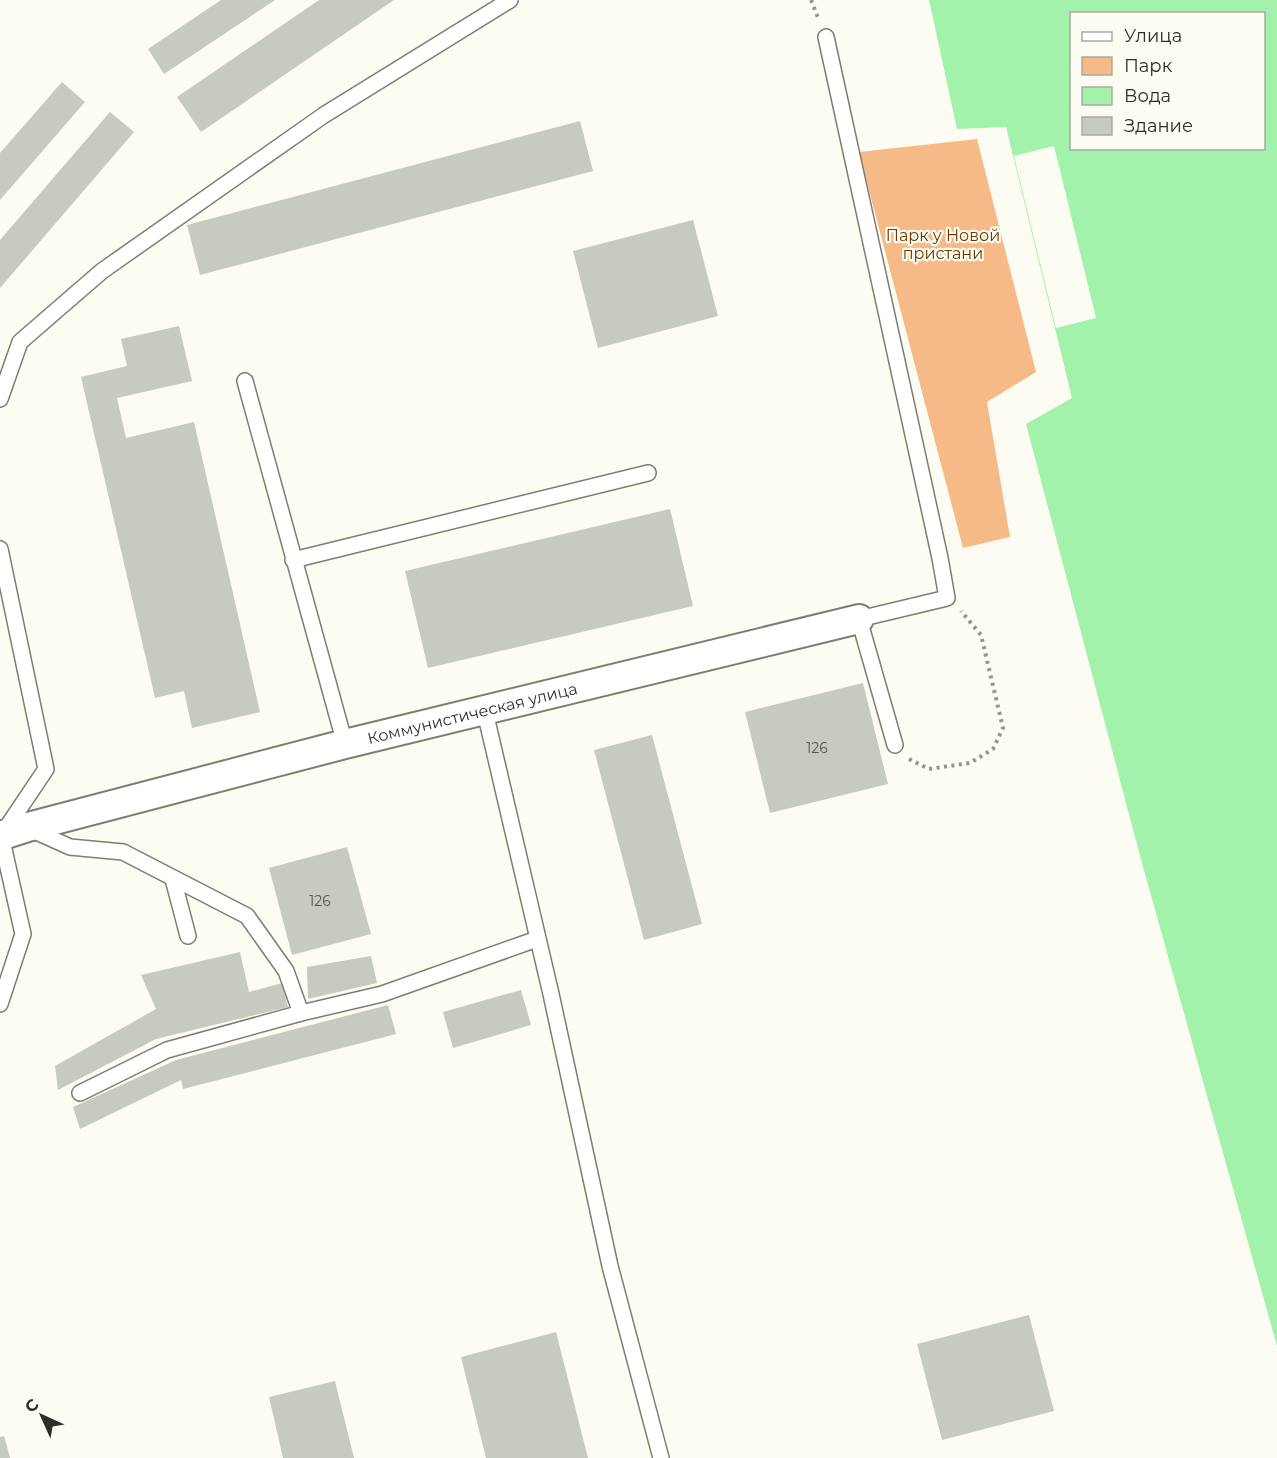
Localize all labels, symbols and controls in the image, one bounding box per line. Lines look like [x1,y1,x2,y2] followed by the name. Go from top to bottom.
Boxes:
[1070,12,1265,150] legend
[1124,25,1182,47] text: Улица
[1124,55,1173,77] text: Парк
[1124,85,1171,107] text: Вода
[1124,115,1193,137] text: Здание
[886,226,1000,263] park label: Парк у Новой пристани
[365,679,579,748] street label: Коммунистическая улица
[806,739,828,757] house number: 126
[309,892,331,910] house number: 126
[12,1386,72,1446] north arrow
[21,1395,43,1417] text: С

